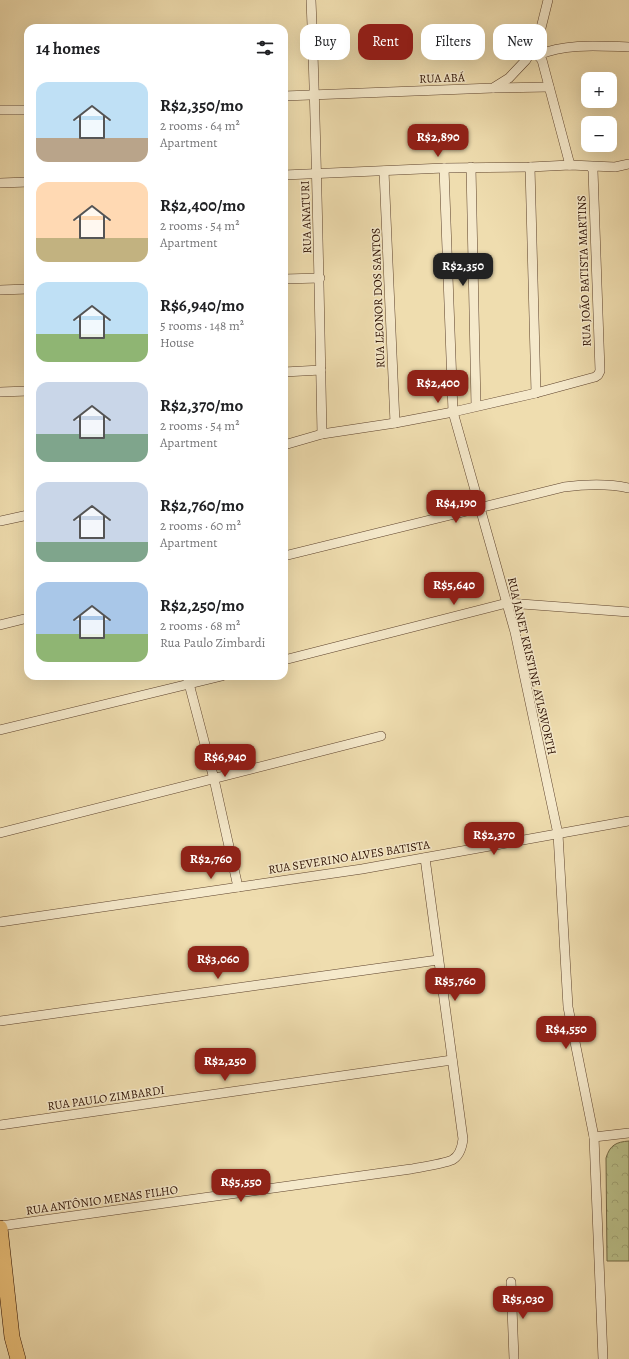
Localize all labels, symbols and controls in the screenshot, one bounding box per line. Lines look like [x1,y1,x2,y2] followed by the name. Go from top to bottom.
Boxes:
[300,24,350,60] chip: Buy
[358,24,413,60] chip: Rent
[421,24,485,60] chip: Filters
[493,24,547,60] chip: New
[36,37,100,60] text: 14 homes
[254,37,276,59] icon: filters
[419,69,466,87] street label: RUA ABÁ
[581,72,617,152] map controls
[581,72,617,108] button: +
[160,94,243,117] text: R$2,350/mo
[68,98,116,146] icon: home
[581,116,617,152] button: −
[160,117,240,134] text: 2 rooms · 64 m²
[401,124,475,158] pin: R$2,890
[417,128,459,145] text: R$2,890
[160,134,218,151] text: Apartment
[297,180,315,254] street label: RUA ANATURI
[160,194,245,217] text: R$2,400/mo
[573,195,595,347] street label: RUA JOÃO BATISTA MARTINS
[68,198,116,246] icon: home
[160,217,239,234] text: 2 rooms · 54 m²
[368,228,388,368] street label: RUA LEONOR DOS SANTOS
[160,234,218,251] text: Apartment
[426,253,500,287] pin: R$2,350
[442,257,484,274] text: R$2,350
[160,294,244,317] text: R$6,940/mo
[68,298,116,346] icon: home
[160,317,244,334] text: 5 rooms · 148 m²
[160,334,194,351] text: House
[401,370,475,404] pin: R$2,400
[416,374,460,391] text: R$2,400
[160,394,243,417] text: R$2,370/mo
[68,398,116,446] icon: home
[160,417,239,434] text: 2 rooms · 54 m²
[160,434,218,451] text: Apartment
[419,490,493,524] pin: R$4,190
[160,494,244,517] text: R$2,760/mo
[435,494,477,511] text: R$4,190
[68,498,116,546] icon: home
[160,517,241,534] text: 2 rooms · 60 m²
[160,534,218,551] text: Apartment
[417,572,491,606] pin: R$5,640
[433,576,475,593] text: R$5,640
[504,576,560,756] street label: RUA JANET KRISTINE AYLSWORTH
[160,594,244,617] text: R$2,250/mo
[68,598,116,646] icon: home
[160,617,240,634] text: 2 rooms · 68 m²
[160,634,265,651] text: Rua Paulo Zimbardi
[188,744,262,778] pin: R$6,940
[204,748,246,765] text: R$6,940
[457,822,531,856] pin: R$2,370
[473,826,515,843] text: R$2,370
[267,836,432,878] street label: RUA SEVERINO ALVES BATISTA
[174,846,248,880] pin: R$2,760
[190,850,232,867] text: R$2,760
[181,946,255,980] pin: R$3,060
[197,950,239,967] text: R$3,060
[418,968,492,1002] pin: R$5,760
[434,972,476,989] text: R$5,760
[529,1016,603,1050] pin: R$4,550
[545,1020,587,1037] text: R$4,550
[188,1048,262,1082] pin: R$2,250
[204,1052,246,1069] text: R$2,250
[46,1082,166,1114] street label: RUA PAULO ZIMBARDI
[204,1169,278,1203] pin: R$5,550
[220,1173,262,1190] text: R$5,550
[25,1181,179,1219] street label: RUA ANTÔNIO MENAS FILHO
[486,1286,560,1320] pin: R$5,030
[502,1290,544,1307] text: R$5,030

